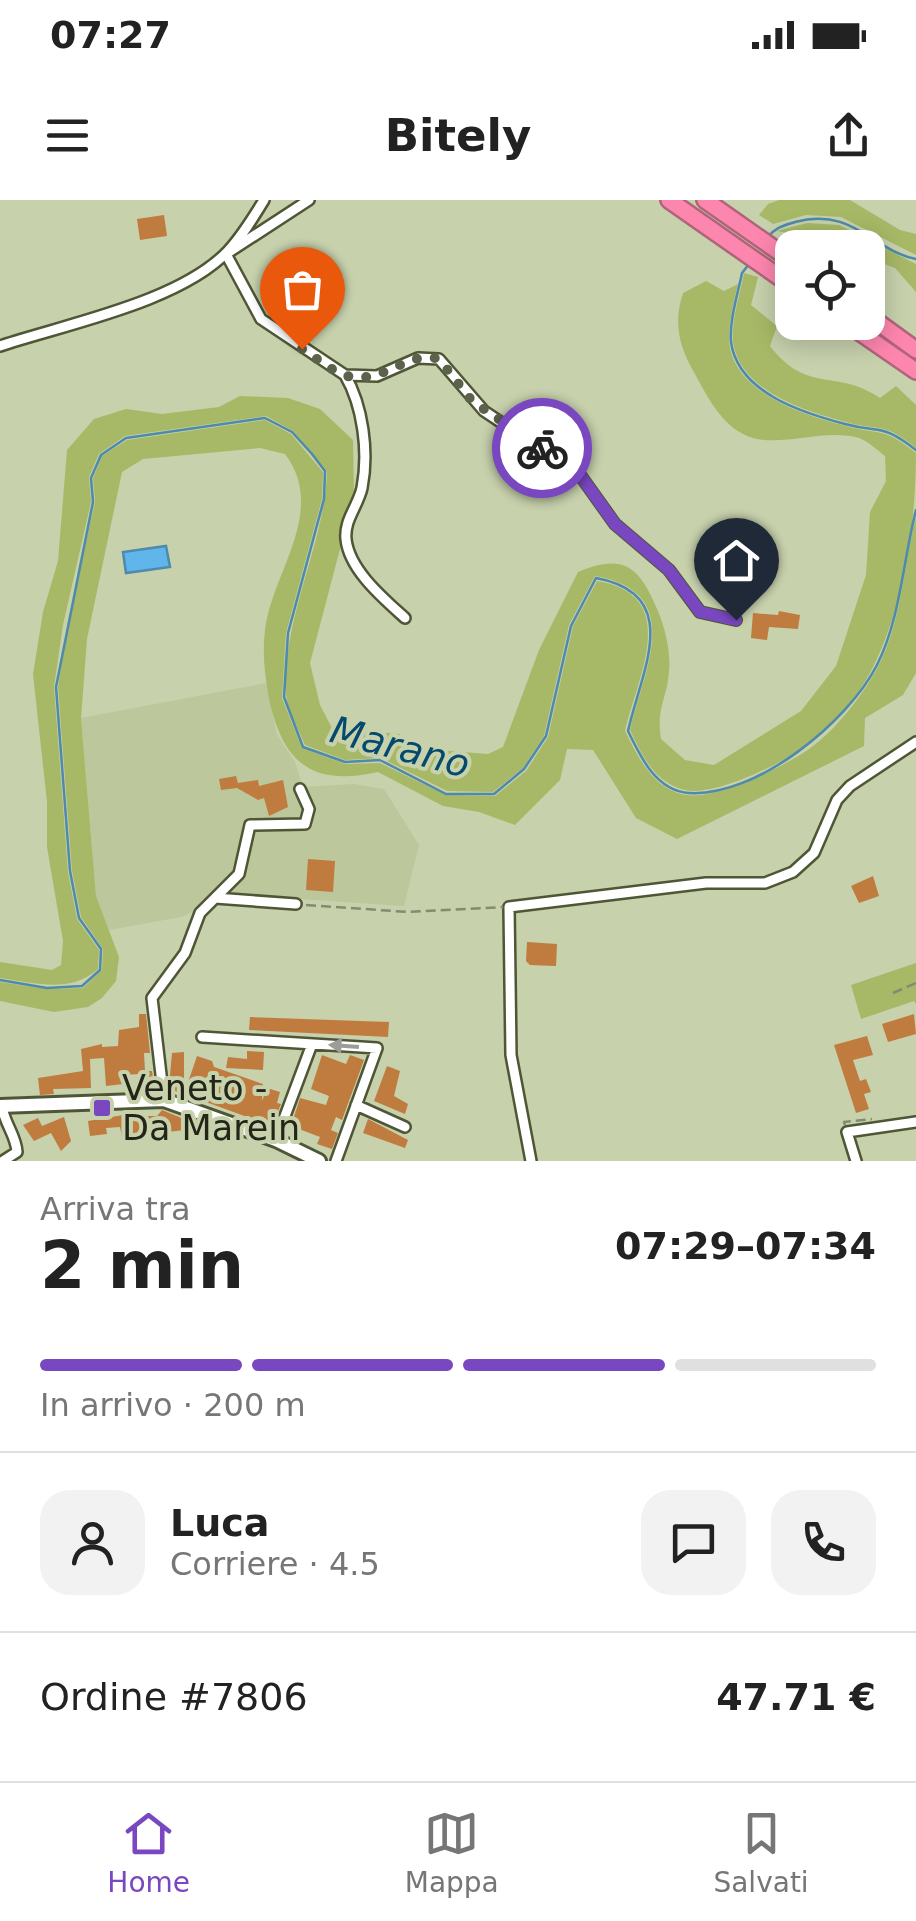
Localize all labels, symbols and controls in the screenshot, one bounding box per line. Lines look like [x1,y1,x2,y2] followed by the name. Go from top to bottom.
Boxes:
[50,13,171,57] text: 07:27
[40,108,95,163] icon: menu
[821,108,876,163] icon: share
[385,109,531,162] text: Bitely
[775,230,885,340] map controls
[775,230,885,340] button: locate
[260,247,345,350] pin
[275,262,330,317] icon: bag
[492,398,592,498] courier
[515,421,570,476] icon: bike
[694,518,779,621] pin
[709,533,764,588] icon: home
[326,707,474,787] water label: Marano
[328,1038,360,1054] one-way arrow
[122,1068,300,1148] place label: Veneto - Da Marein
[91,1097,113,1119] marker: Veneto - Da Marein
[40,1190,191,1228] text: Arriva tra
[615,1224,876,1268] text: 07:29–07:34
[40,1228,244,1303] text: 2 min
[40,1386,306,1424] text: In arrivo · 200 m
[40,1490,145,1595] button: person
[641,1490,746,1595] button: chat
[771,1490,876,1595] button: phone
[170,1501,269,1545] text: Luca
[170,1545,380,1583] text: Corriere · 4.5
[40,1675,308,1719] text: Ordine #7806
[716,1675,876,1719] text: 47.71 €
[107,1806,190,1899] tab: Home
[405,1806,499,1899] tab: Mappa
[713,1806,809,1899] tab: Salvati

